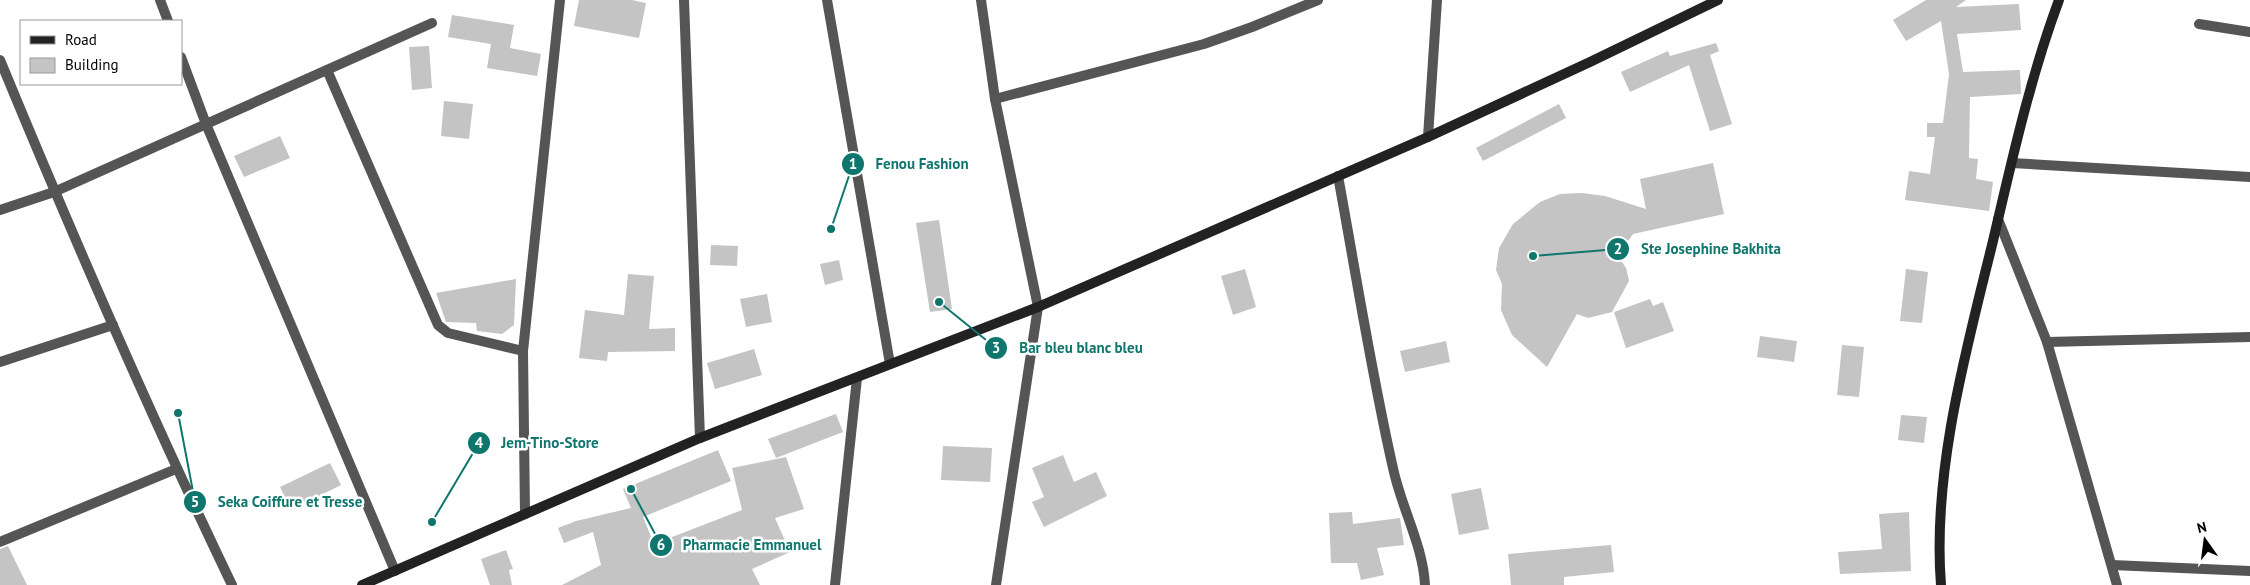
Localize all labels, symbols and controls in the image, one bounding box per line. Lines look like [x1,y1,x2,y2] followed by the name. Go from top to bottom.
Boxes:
[20,20,182,85] legend
[65,30,97,49] text: Road
[65,55,119,74] text: Building
[840,149,978,179] callout: Fenou Fashion
[849,154,857,173] text: 1
[875,154,969,173] text: Fenou Fashion
[1606,234,1791,264] callout: Ste Josephine Bakhita
[1614,239,1622,258] text: 2
[1641,239,1781,258] text: Ste Josephine Bakhita
[984,333,1152,363] callout: Bar bleu blanc bleu
[992,338,1000,357] text: 3
[1019,338,1143,357] text: Bar bleu blanc bleu
[467,428,609,458] callout: Jem-Tino-Store
[475,433,484,452] text: 4
[500,433,599,452] text: Jem-Tino-Store
[183,487,373,517] callout: Seka Coiffure et Tresse
[191,492,199,511] text: 5
[218,492,363,511] text: Seka Coiffure et Tresse
[2180,515,2230,565] north arrow
[2195,518,2208,537] text: N
[648,530,832,560] callout: Pharmacie Emmanuel
[657,535,665,554] text: 6
[683,535,822,554] text: Pharmacie Emmanuel

